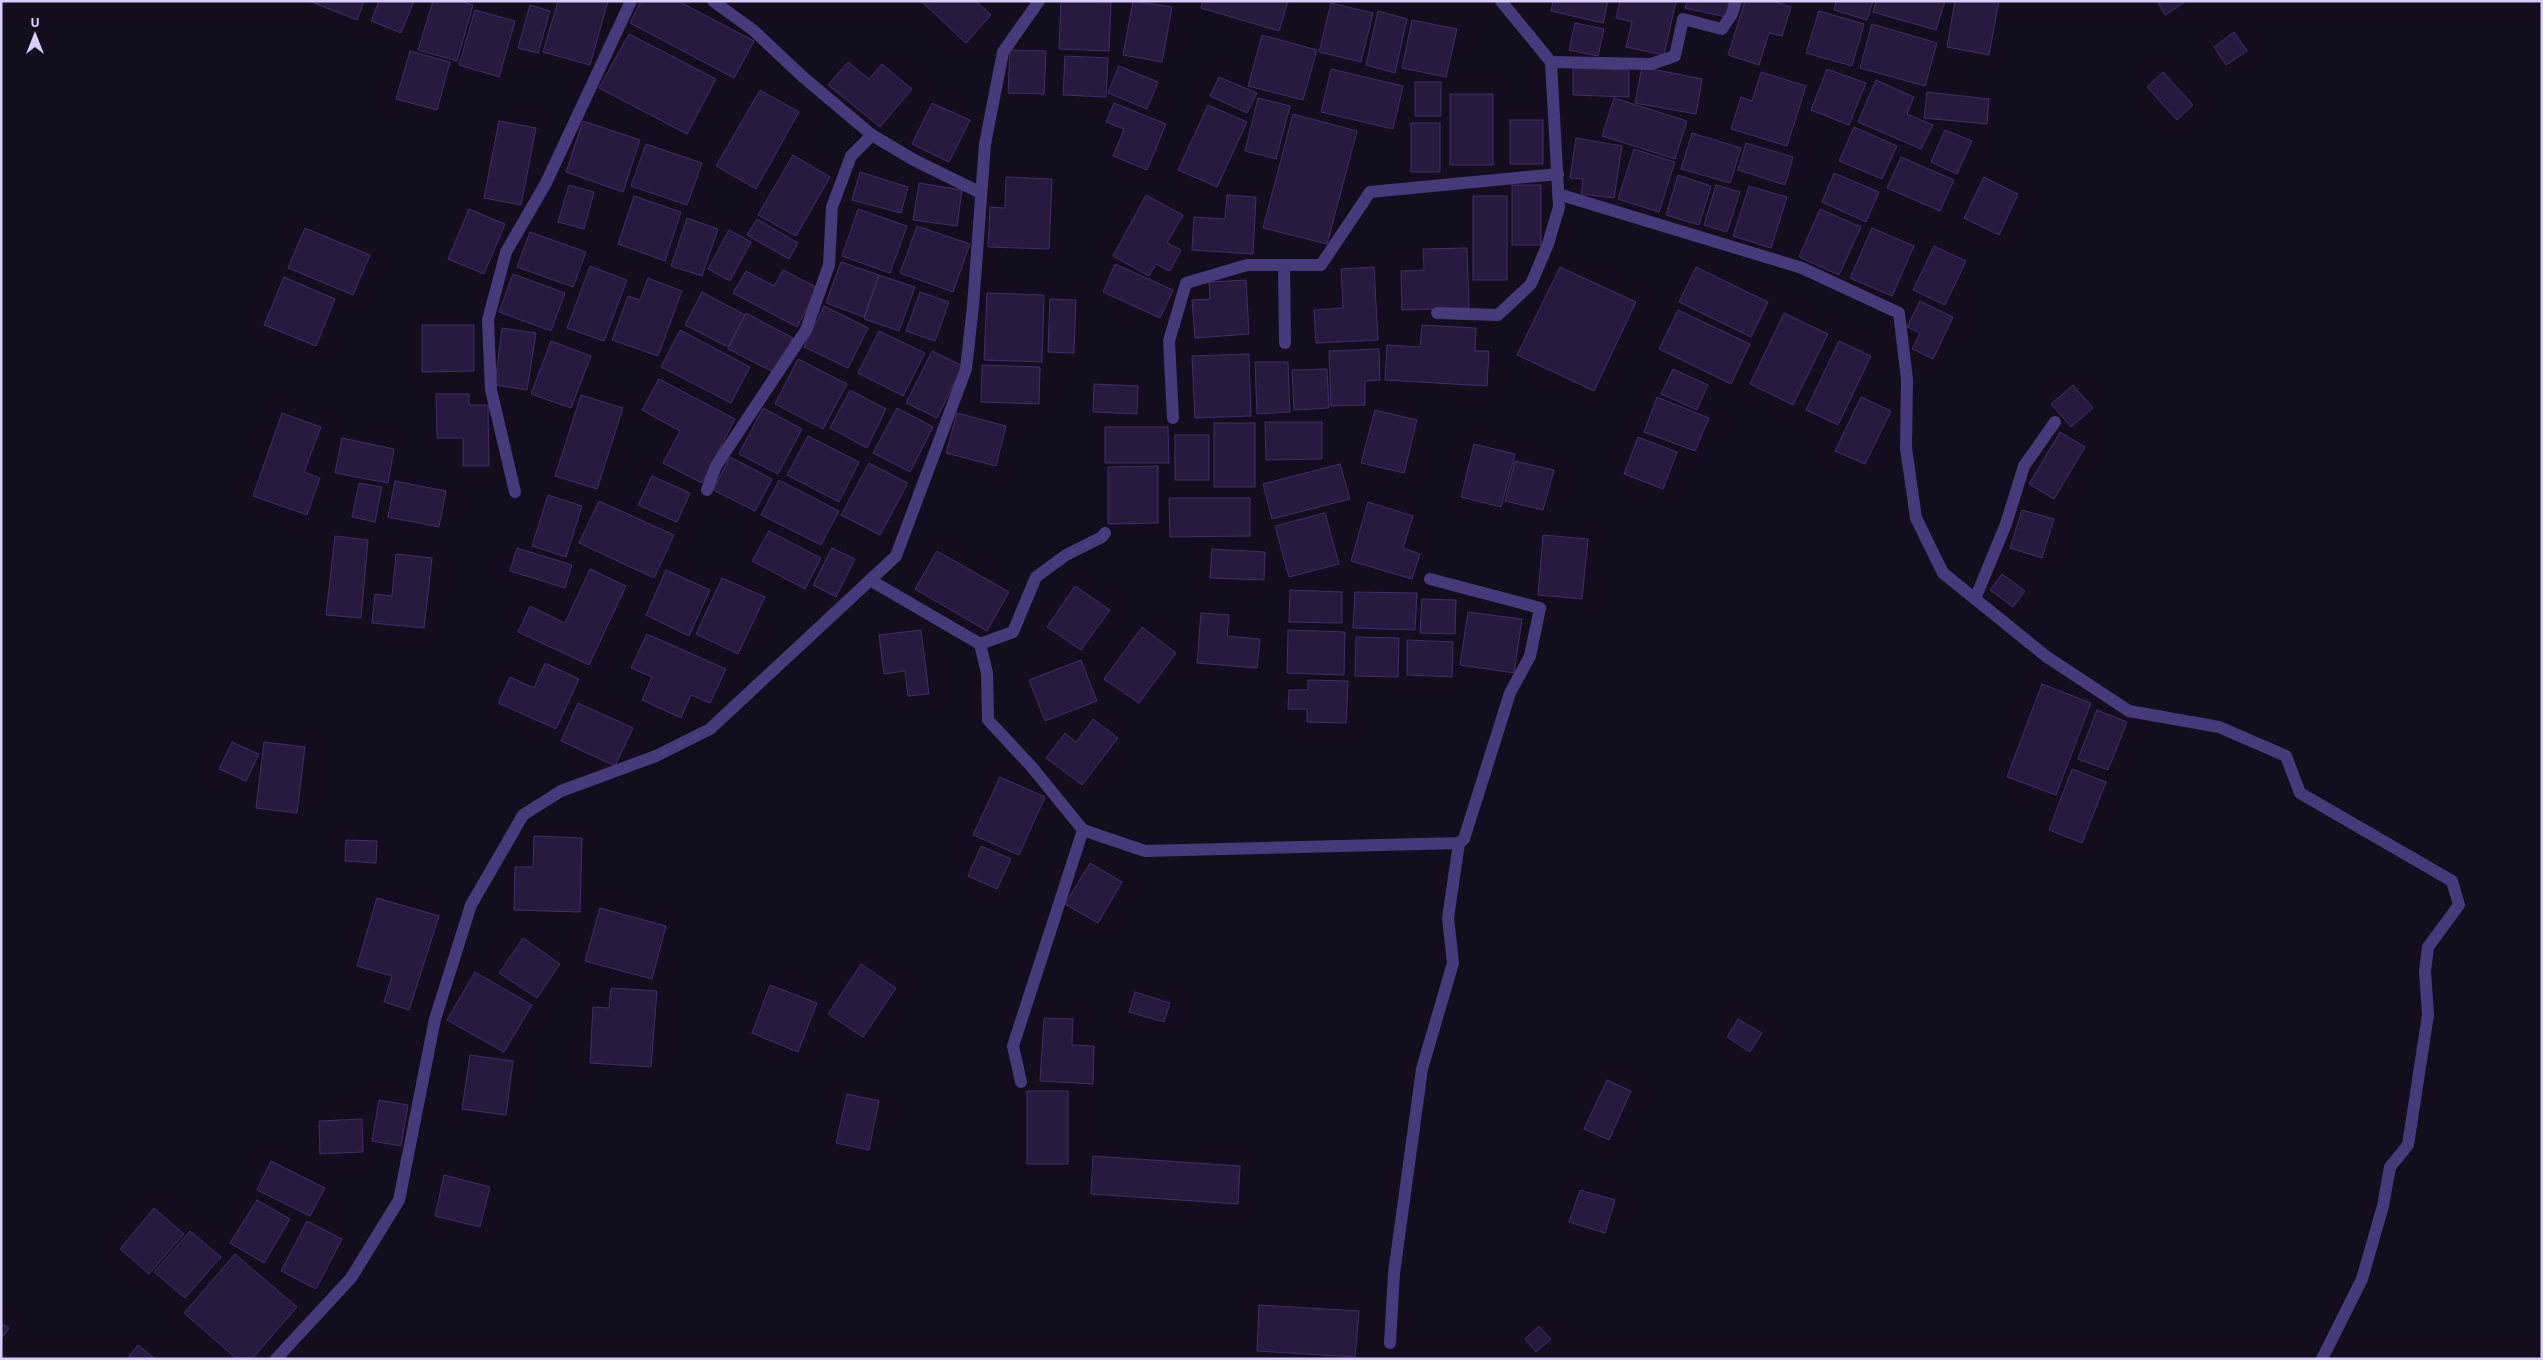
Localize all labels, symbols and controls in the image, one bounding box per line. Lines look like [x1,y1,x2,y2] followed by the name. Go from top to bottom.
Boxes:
[10,10,60,60] north arrow
[30,11,40,32] text: U

